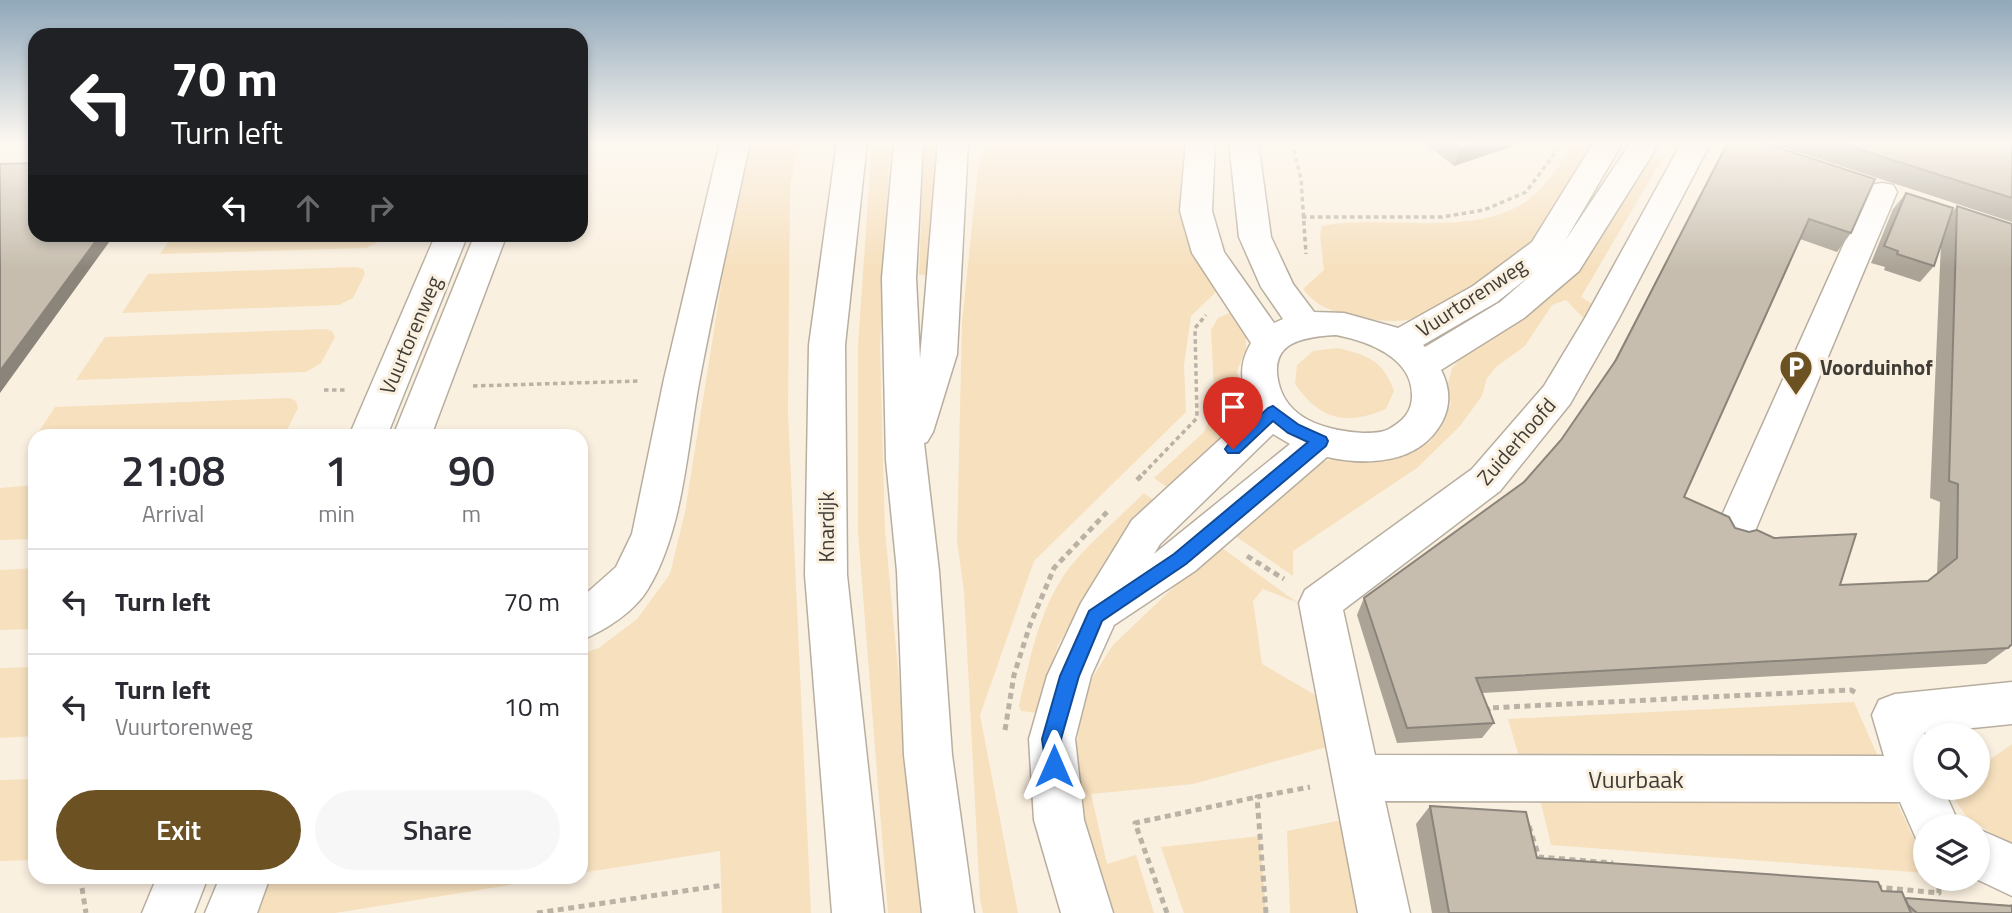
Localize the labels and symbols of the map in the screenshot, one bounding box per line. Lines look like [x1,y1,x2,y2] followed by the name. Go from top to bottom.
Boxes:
[1409,249,1533,345] street label: Vuurtorenweg
[371,271,449,399] street label: Vuurtorenweg
[1777,348,1815,397] parking icon: Voorduinhof
[1820,351,1933,383] place label: Voorduinhof
[1203,377,1263,449] pin
[1469,390,1563,492] street label: Zuiderhoofd
[810,491,842,563] street label: Knardijk
[1017,729,1091,803] position arrow
[1588,761,1684,797] street label: Vuurbaak

